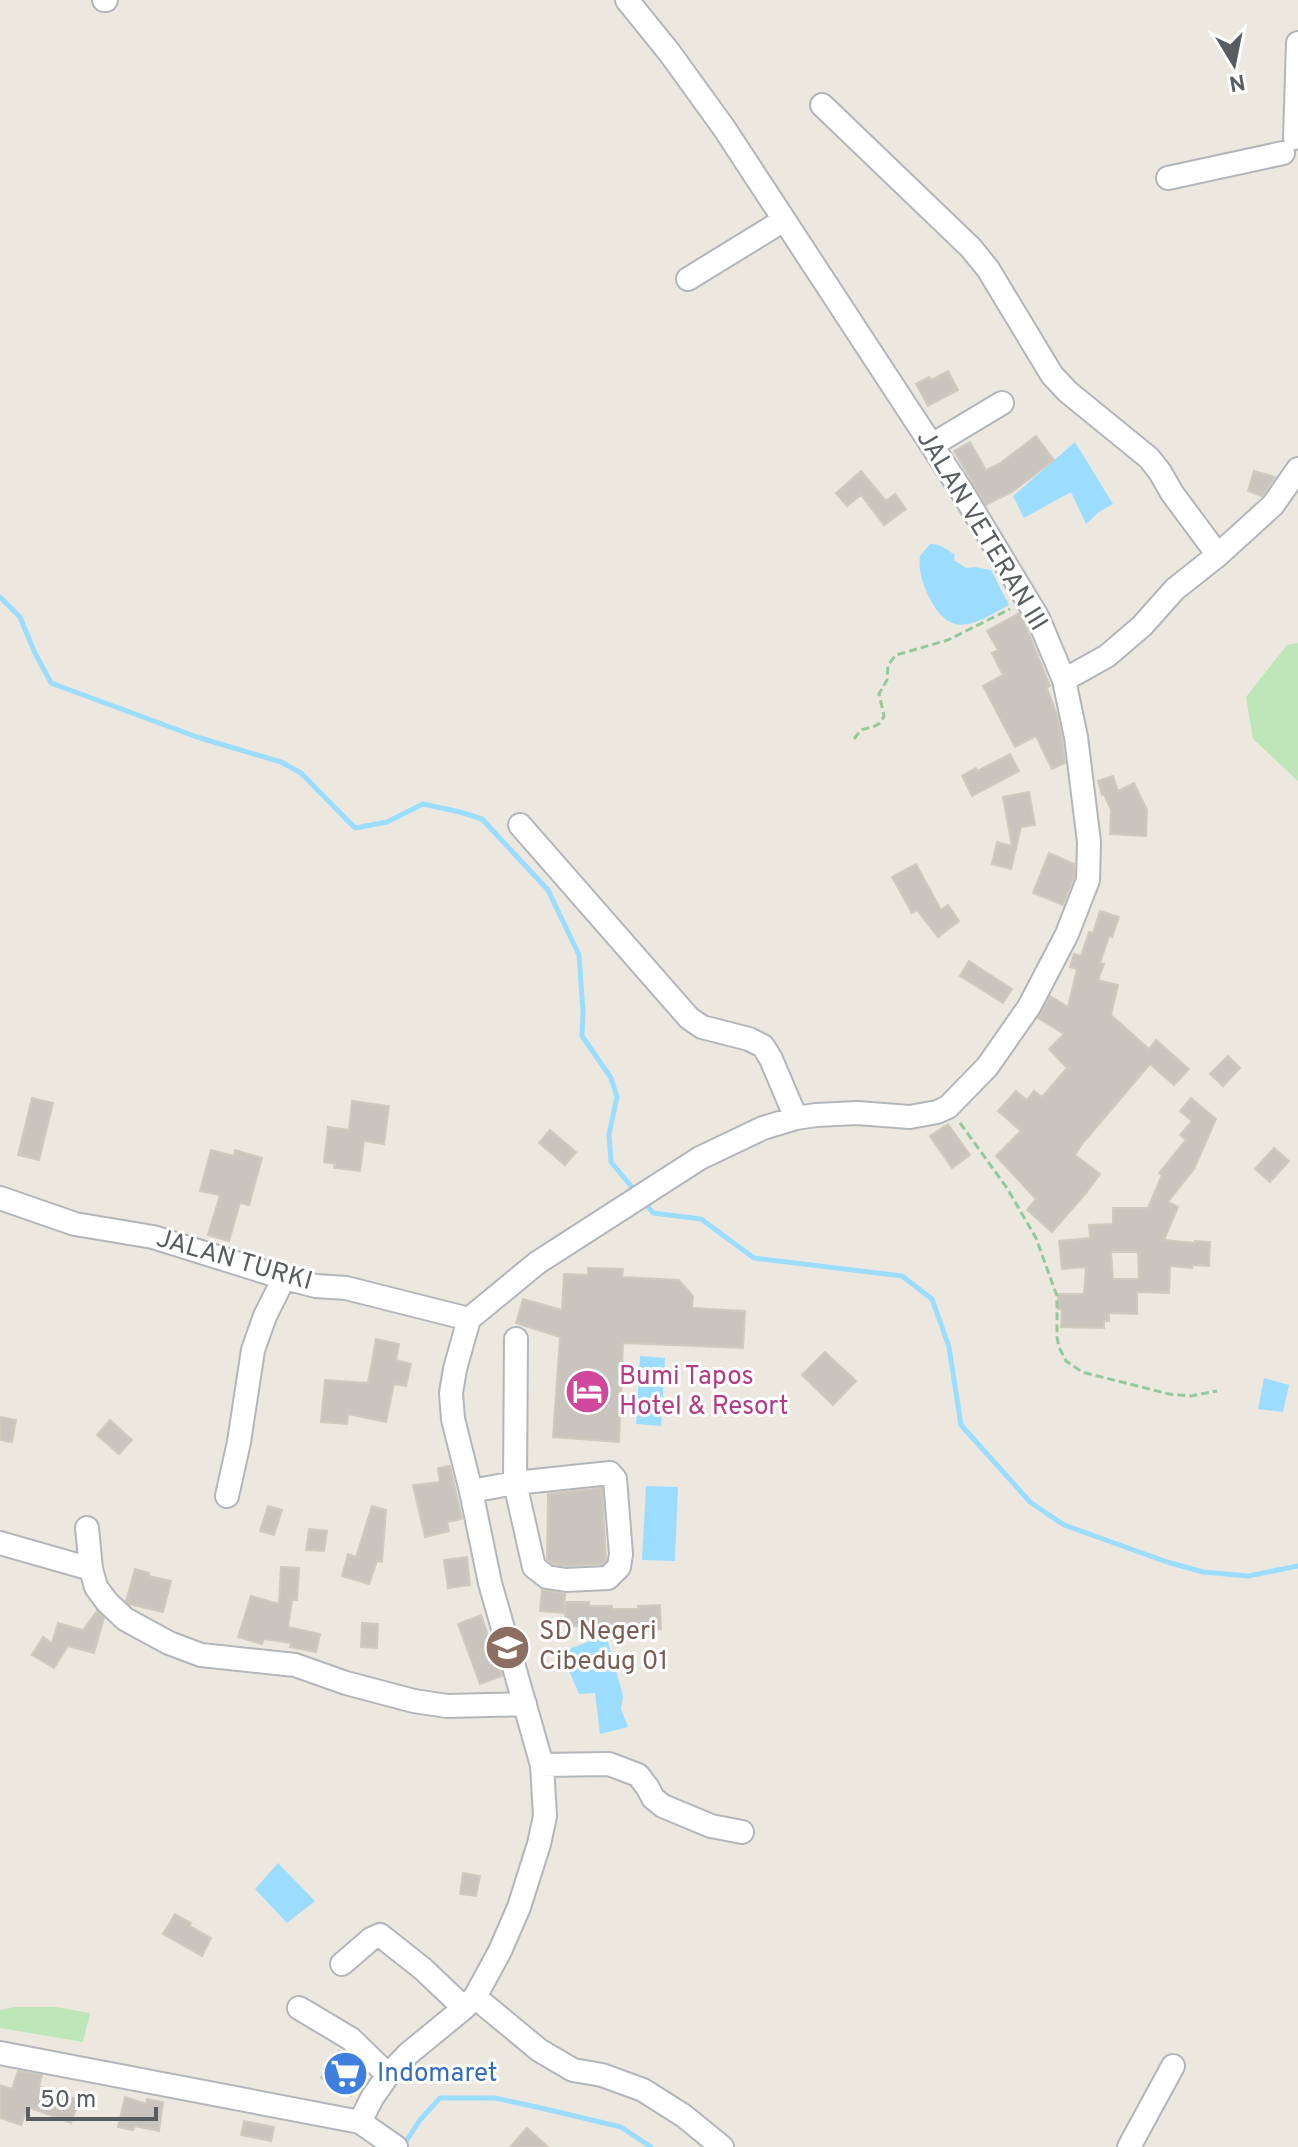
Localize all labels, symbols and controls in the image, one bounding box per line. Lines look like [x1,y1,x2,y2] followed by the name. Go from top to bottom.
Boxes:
[1194,24,1274,104] north arrow
[1227,67,1247,96] text: N
[908,425,1054,637] street label: JALAN VETERAN III
[152,1223,316,1299] street label: JALAN TURKI
[619,1361,789,1424] place label: Bumi Tapos Hotel & Resort
[564,1368,612,1416] hotel icon: Bumi Tapos Hotel & Resort
[539,1616,668,1679] place label: SD Negeri Cibedug 01
[484,1623,532,1671] school or university icon: SD Negeri Cibedug 01
[322,2050,370,2098] supermarket icon: Indomaret
[377,2058,498,2091] place label: Indomaret
[28,2071,156,2121] scale bar
[40,2086,96,2116] text: 50 m

